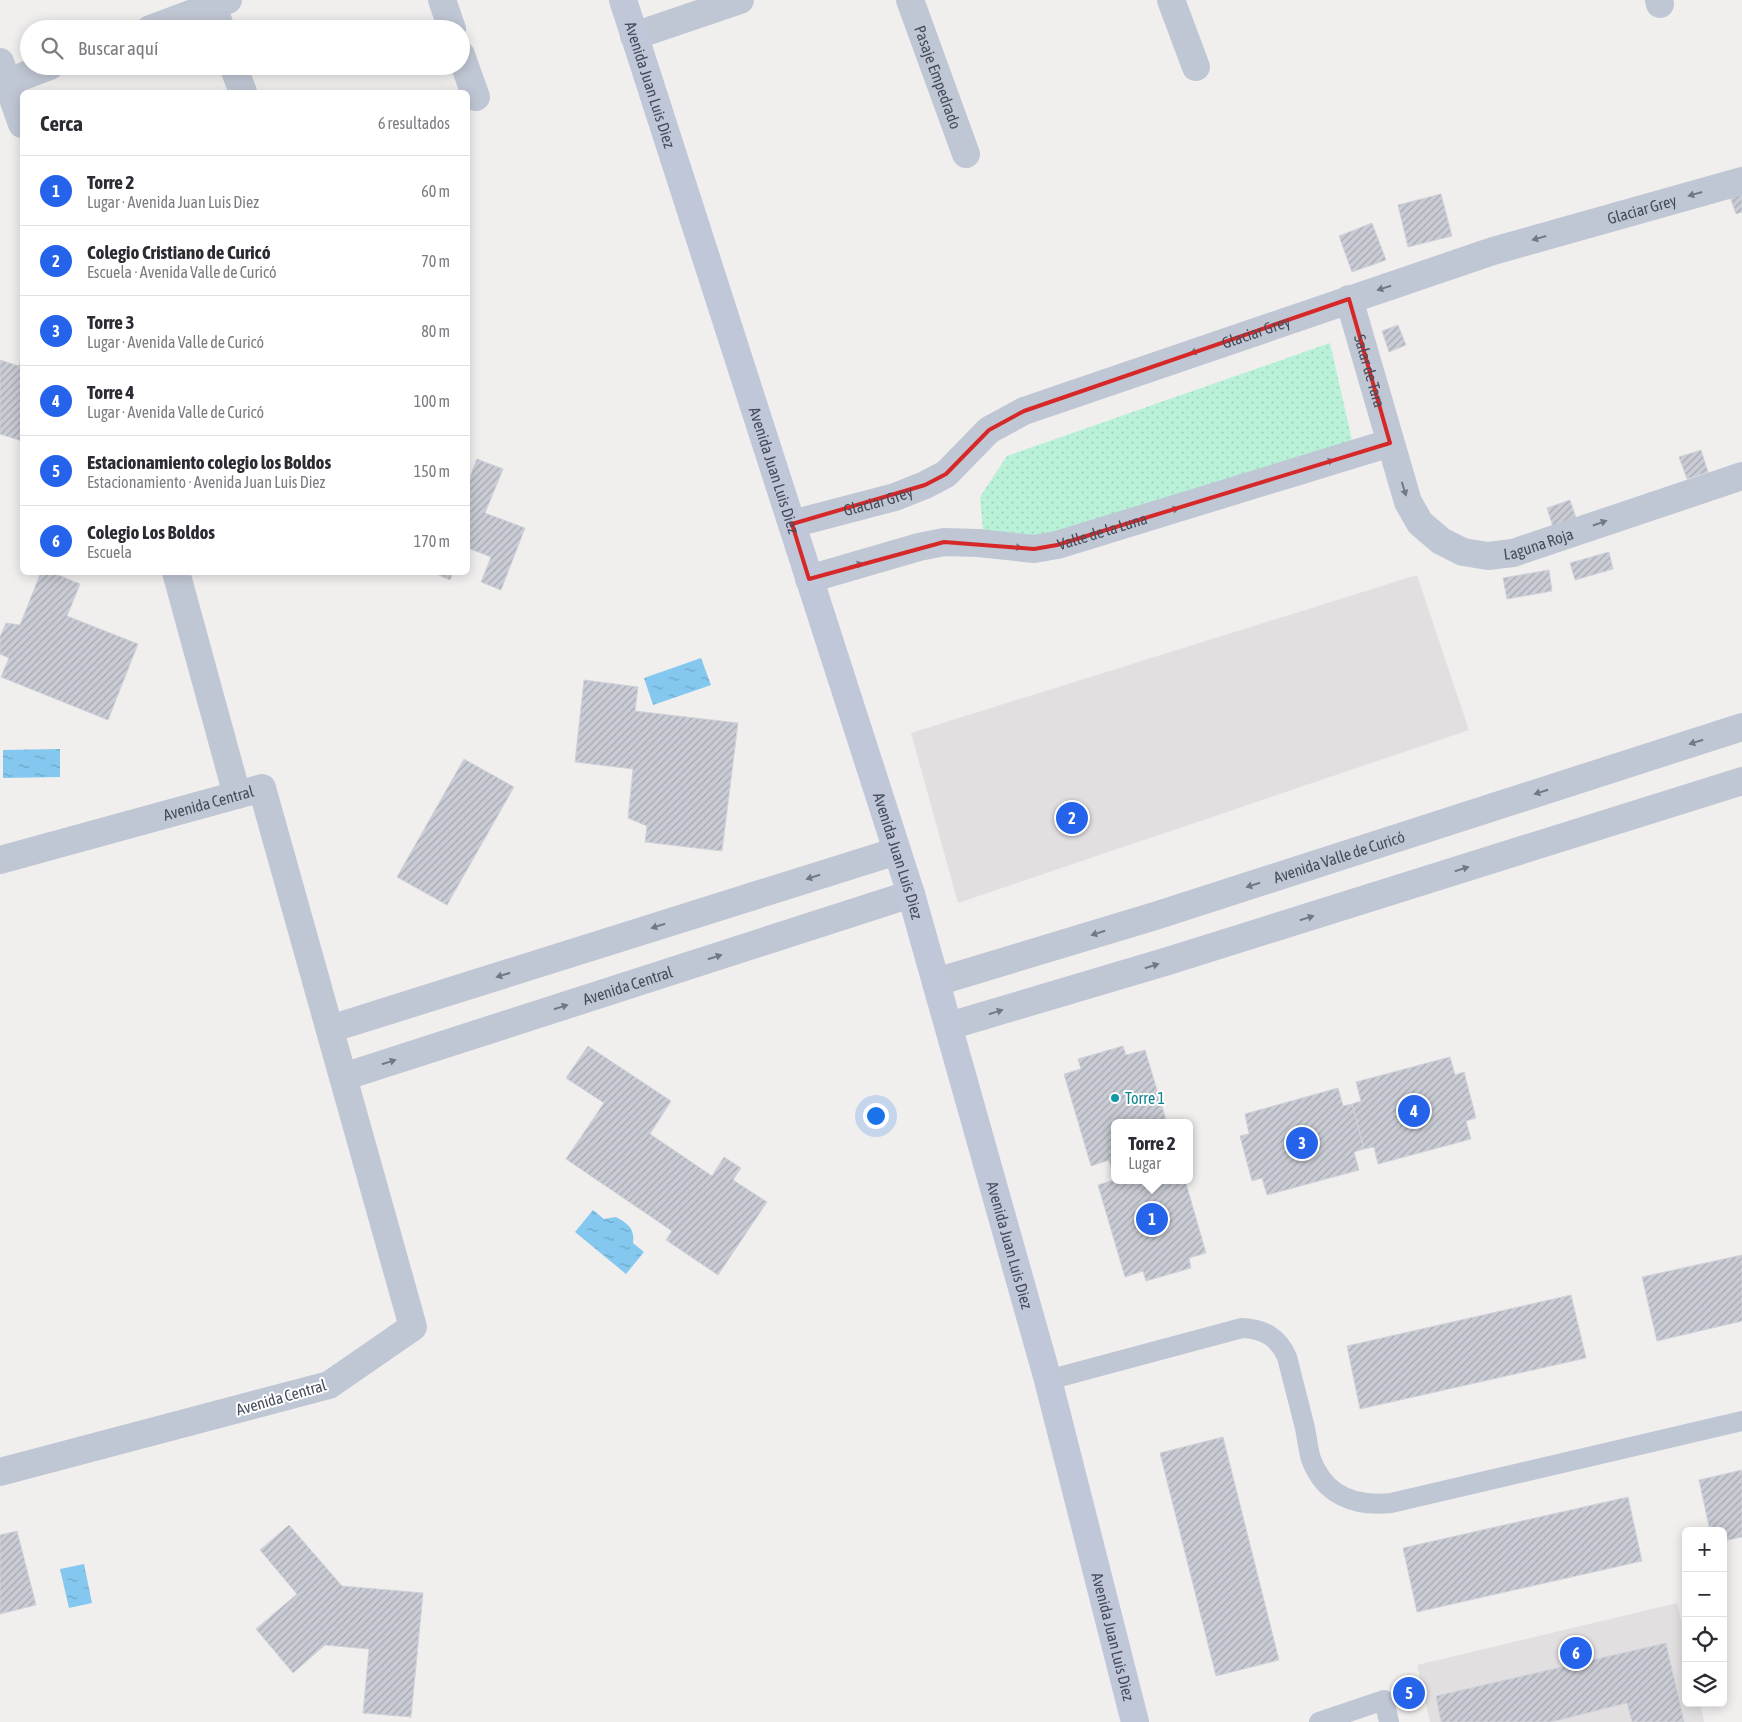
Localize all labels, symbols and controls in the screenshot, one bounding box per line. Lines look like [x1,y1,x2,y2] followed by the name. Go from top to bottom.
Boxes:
[622,19,679,150] street label: Avenida Juan Luis Diez
[20,20,470,75] search box
[911,23,965,131] street label: Pasaje Empedrado
[38,34,66,62] icon: search
[78,37,158,59] text: Buscar aquí
[40,111,83,135] text: Cerca
[378,114,450,132] text: 6 resultados
[87,171,135,193] text: Torre 2
[52,182,60,200] text: 1
[421,182,450,200] text: 60 m
[1687,190,1702,198] one-way arrow
[1605,191,1679,227] street label: Glaciar Grey
[87,193,259,211] text: Lugar · Avenida Juan Luis Diez
[1531,234,1546,242] one-way arrow
[87,241,271,263] text: Colegio Cristiano de Curicó
[52,252,60,270] text: 2
[421,252,450,270] text: 70 m
[87,263,276,281] text: Escuela · Avenida Valle de Curicó
[1376,284,1391,292] one-way arrow
[87,311,135,333] text: Torre 3
[1219,312,1293,352] street label: Glaciar Grey
[52,322,60,340] text: 3
[421,322,450,340] text: 80 m
[1351,332,1389,410] street label: Salar de Tara
[87,333,264,351] text: Lugar · Avenida Valle de Curicó
[1189,347,1204,355] one-way arrow
[87,381,135,403] text: Torre 4
[52,392,60,410] text: 4
[414,392,450,410] text: 100 m
[87,403,264,421] text: Lugar · Avenida Valle de Curicó
[746,405,803,536] street label: Avenida Juan Luis Diez
[87,451,331,473] text: Estacionamiento colegio los Boldos
[1320,458,1335,466] one-way arrow
[52,462,60,480] text: 5
[414,462,450,480] text: 150 m
[87,473,325,491] text: Estacionamiento · Avenida Juan Luis Diez
[841,482,916,519] street label: Glaciar Grey
[1401,482,1409,497] one-way arrow
[1165,505,1180,513] one-way arrow
[1055,509,1149,553] street label: Valle de la Luna
[1593,519,1608,527] one-way arrow
[87,521,215,543] text: Colegio Los Boldos
[1502,524,1575,563] street label: Laguna Roja
[52,532,60,550] text: 6
[414,532,450,550] text: 170 m
[87,543,132,561] text: Escuela
[1008,543,1024,551] one-way arrow
[849,561,864,569] one-way arrow
[1688,738,1703,746] one-way arrow
[161,782,256,824] street label: Avenida Central
[1533,788,1548,796] one-way arrow
[870,790,927,921] street label: Avenida Juan Luis Diez
[1056,799,1088,837] pin: 2
[1271,827,1407,886] street label: Avenida Valle de Curicó
[1455,864,1470,872] one-way arrow
[805,874,820,882] one-way arrow
[1245,881,1260,889] one-way arrow
[1300,913,1315,921] one-way arrow
[650,922,665,930] one-way arrow
[1090,930,1105,938] one-way arrow
[708,952,723,960] one-way arrow
[580,962,675,1008] street label: Avenida Central
[1144,962,1159,970] one-way arrow
[495,971,510,979] one-way arrow
[553,1002,568,1010] one-way arrow
[989,1008,1004,1016] one-way arrow
[382,1057,397,1065] one-way arrow
[1125,1089,1165,1107] place label: Torre 1
[1109,1092,1121,1104] marker: Torre 1
[1398,1092,1430,1130] pin: 4
[863,1103,889,1129] your location
[1111,1119,1193,1184] popup
[1286,1124,1318,1162] pin: 3
[1128,1132,1176,1154] text: Torre 2
[1128,1154,1161,1172] text: Lugar
[983,1179,1037,1311] street label: Avenida Juan Luis Diez
[1136,1200,1168,1238] pin: 1
[234,1375,329,1418] street label: Avenida Central
[1682,1527,1727,1707] map controls
[1682,1527,1727,1572] button: +
[1088,1571,1138,1703] street label: Avenida Juan Luis Diez
[1682,1572,1727,1617] button: −
[1682,1617,1727,1662] button: locate
[1560,1634,1592,1672] pin: 6
[1682,1662,1727,1707] button: layers
[1393,1674,1425,1712] pin: 5

